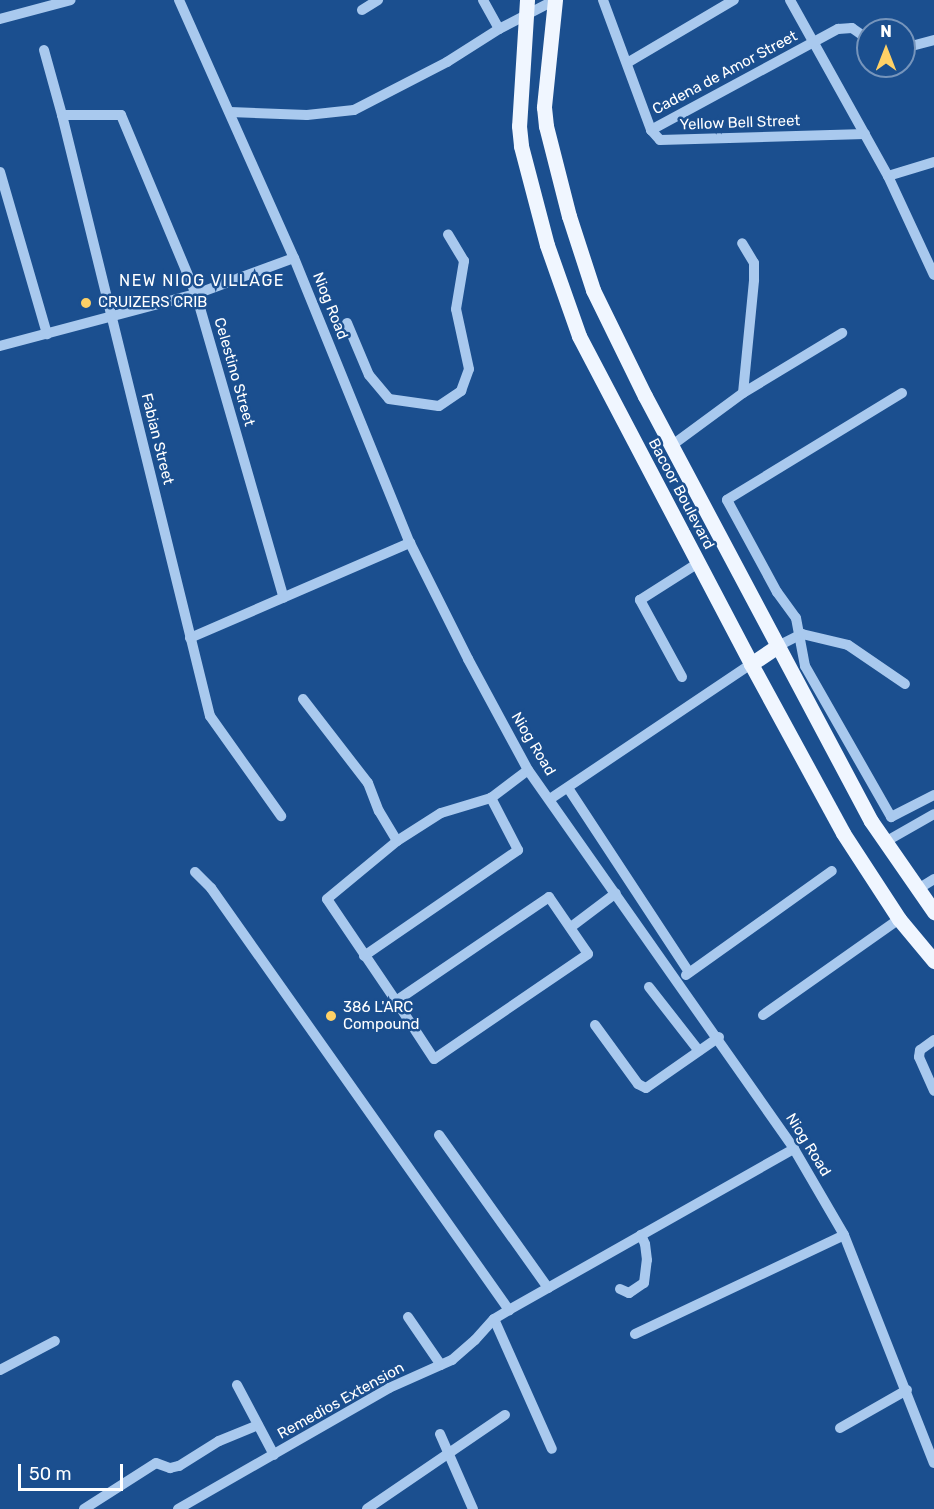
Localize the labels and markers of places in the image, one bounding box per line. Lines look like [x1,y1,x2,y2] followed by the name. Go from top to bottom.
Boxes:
[98,294,207,312] place label: CRUIZERS CRIB
[79,296,93,310] marker: CRUIZERS CRIB
[343,998,420,1033] place label: 386 L'ARC Compound
[324,1009,338,1023] marker: 386 L'ARC Compound

